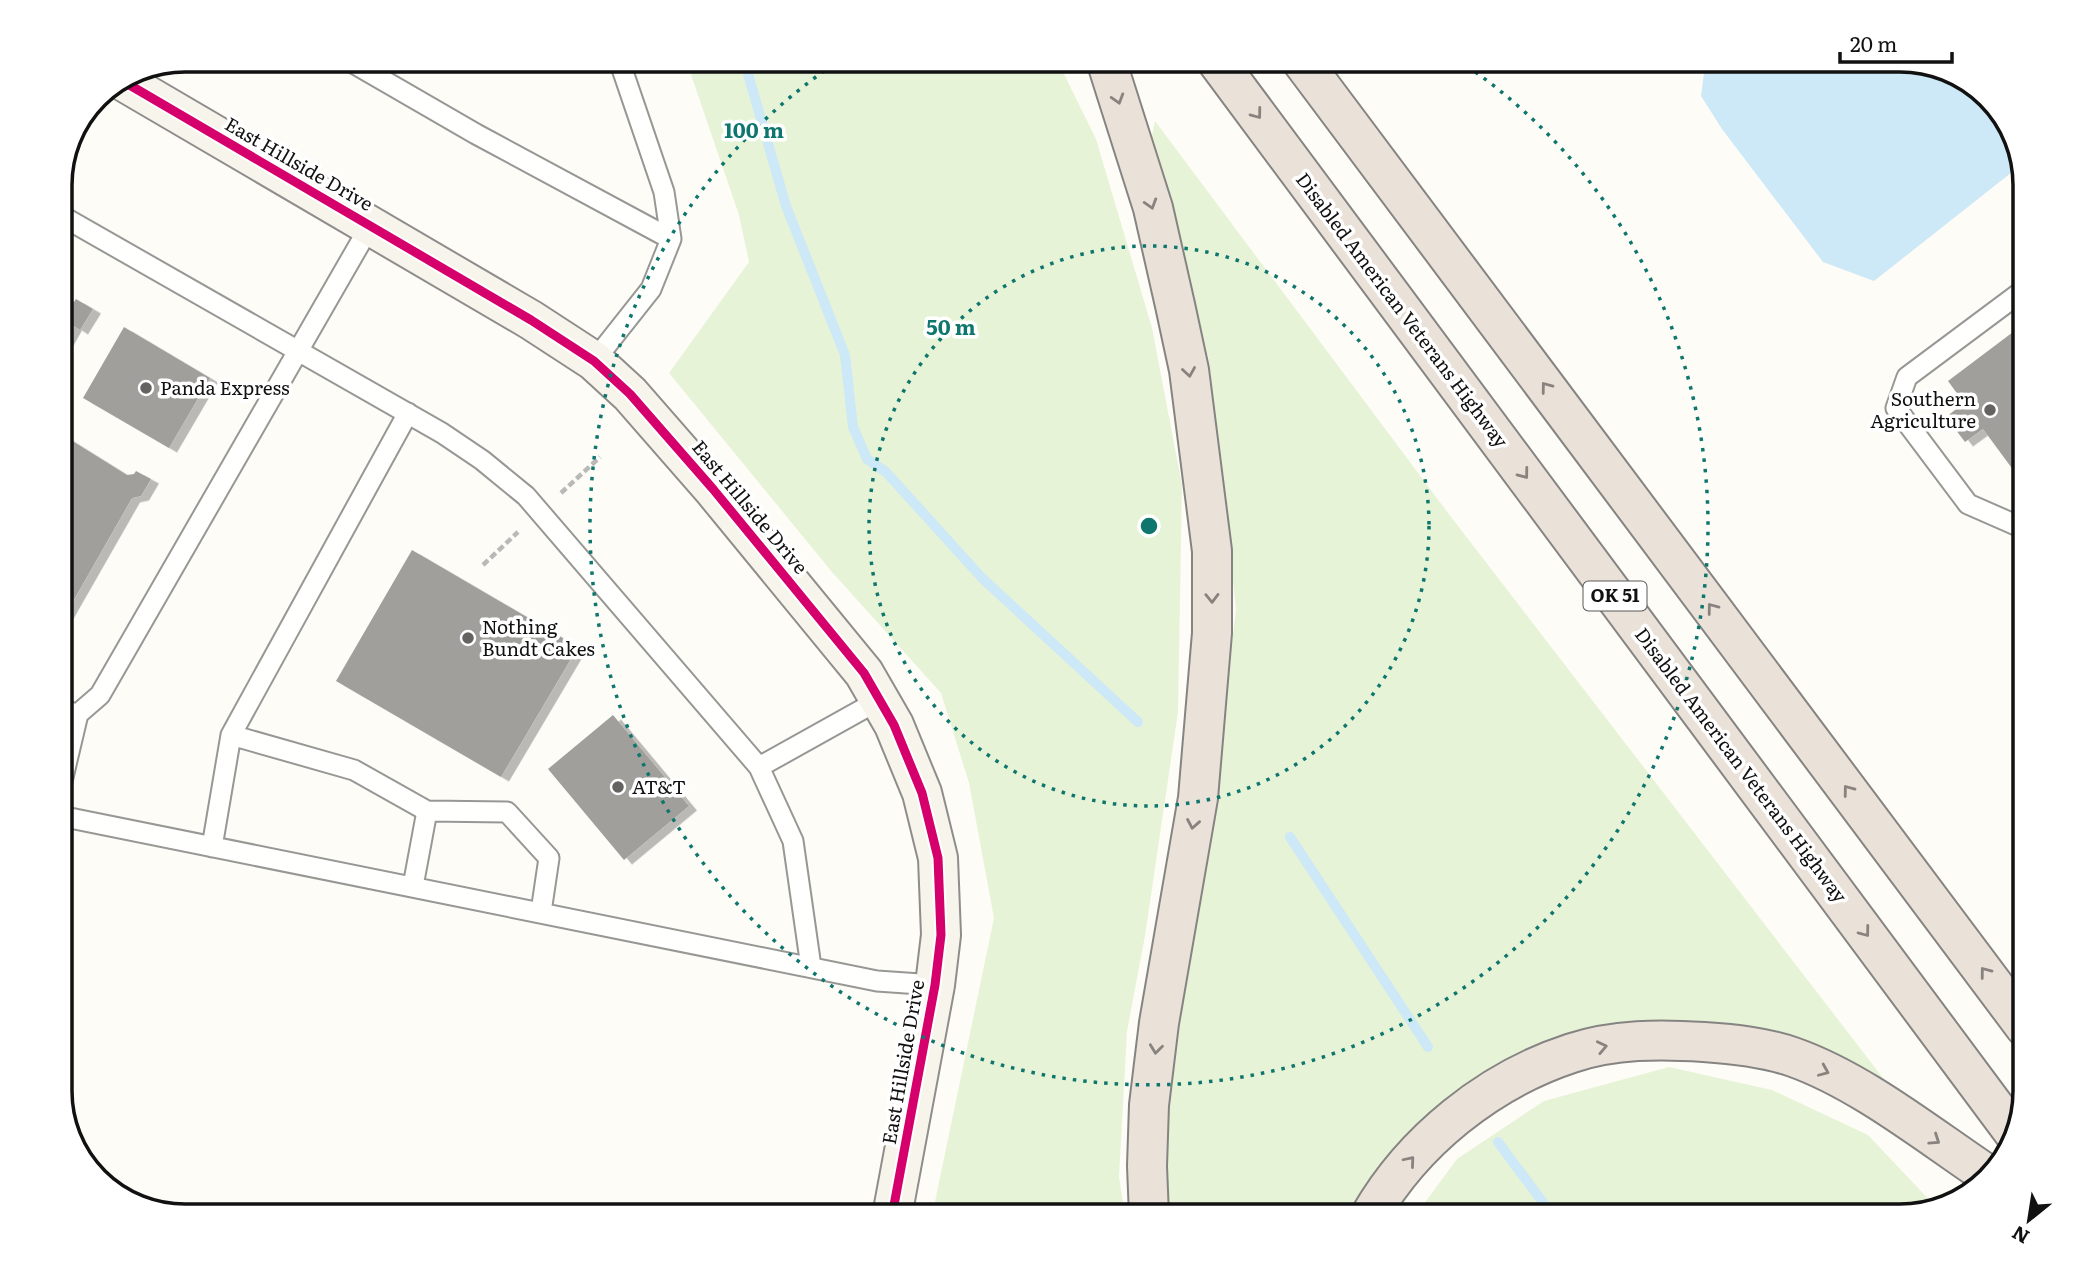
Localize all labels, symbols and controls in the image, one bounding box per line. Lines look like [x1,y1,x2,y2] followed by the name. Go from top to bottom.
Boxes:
[1840,21,1952,65] scale bar
[1850,27,1897,58] text: 20 m
[1110,92,1124,105] one-way arrow
[1249,106,1261,119] one-way arrow
[220,109,379,217] street label: East Hillside Drive
[724,113,784,144] text: 100 m
[1290,166,1516,453] street label: Disabled American Veterans Highway
[1143,197,1158,209] one-way arrow
[926,310,976,341] text: 50 m
[1181,366,1196,378] one-way arrow
[160,373,290,401] place label: Panda Express
[138,380,154,396] marker: Panda Express
[1542,382,1554,394] one-way arrow
[1870,384,1976,434] place label: Southern Agriculture
[1982,402,1998,418] marker: Southern Agriculture
[686,433,815,579] street label: East Hillside Drive
[1516,466,1529,479] one-way arrow
[1137,514,1161,538] centre of rings
[1584,582,1646,610] road number: OK 51
[1204,593,1220,604] one-way arrow
[1707,603,1720,616] one-way arrow
[482,612,595,662] place label: Nothing Bundt Cakes
[1629,621,1855,908] street label: Disabled American Veterans Highway
[460,630,476,646] marker: Nothing Bundt Cakes
[632,772,686,800] place label: AT&T
[610,779,626,795] marker: AT&T
[1844,785,1856,798] one-way arrow
[1186,819,1201,830] one-way arrow
[1856,924,1869,936] one-way arrow
[1980,967,1993,980] one-way arrow
[874,977,930,1146] street label: East Hillside Drive
[1596,1040,1608,1055] one-way arrow
[1148,1043,1163,1055] one-way arrow
[1817,1063,1829,1077] one-way arrow
[1927,1132,1940,1144] one-way arrow
[1402,1157,1414,1170] one-way arrow
[1994,1185,2064,1255] north arrow
[2006,1219,2034,1252] text: N

